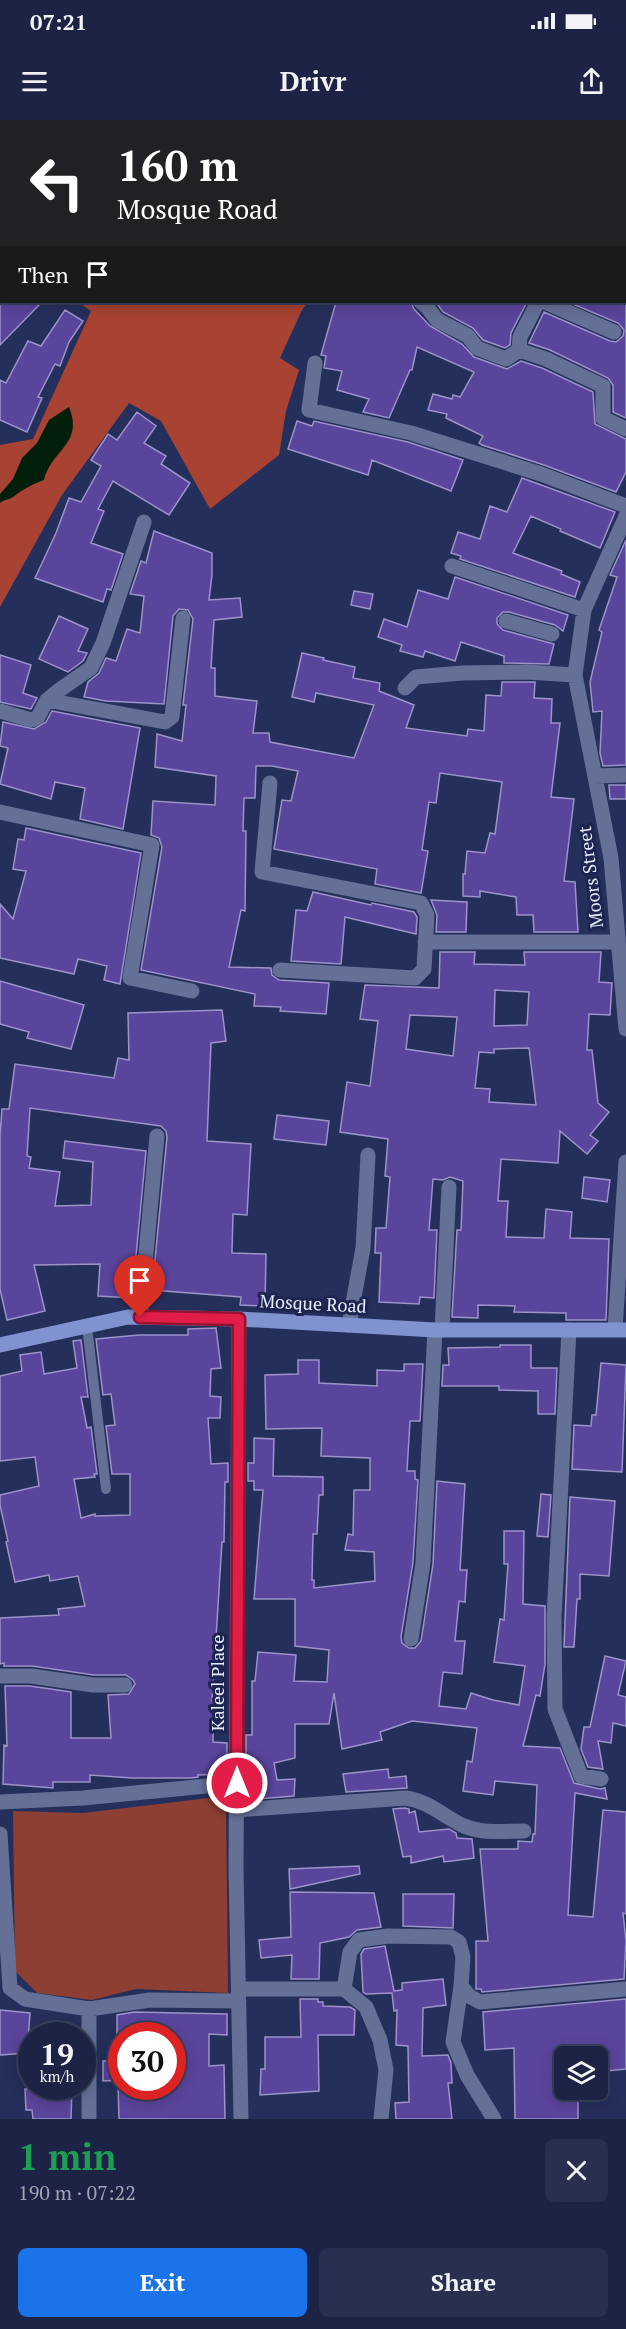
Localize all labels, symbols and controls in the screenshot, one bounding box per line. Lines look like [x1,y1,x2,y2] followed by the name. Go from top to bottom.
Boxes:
[30,7,87,36] text: 07:21
[280,63,346,99] text: Drivr
[18,65,51,98] icon: menu
[575,65,608,98] icon: share
[117,137,238,193] text: 160 m
[18,144,96,222] icon: left
[117,191,278,227] text: Mosque Road
[81,258,114,291] icon: arrive
[18,260,69,289] text: Then
[572,824,608,930] street label: Moors Street
[114,1255,165,1317] pin
[123,1264,156,1297] icon: arrive
[259,1288,367,1318] street label: Mosque Road
[205,1635,229,1731] street label: Kaleel Place
[205,1751,269,1815] position arrow
[108,2022,186,2100] speed limit sign: 30
[40,2034,74,2074] text: 19
[554,2046,608,2100] map controls
[554,2046,608,2100] button: layers
[40,2066,74,2086] text: km/h
[18,2133,116,2180] text: 1 min
[545,2139,608,2202] button: close
[18,2179,136,2206] text: 190 m · 07:22
[18,2248,307,2317] button: Exit
[319,2248,608,2317] button: Share

